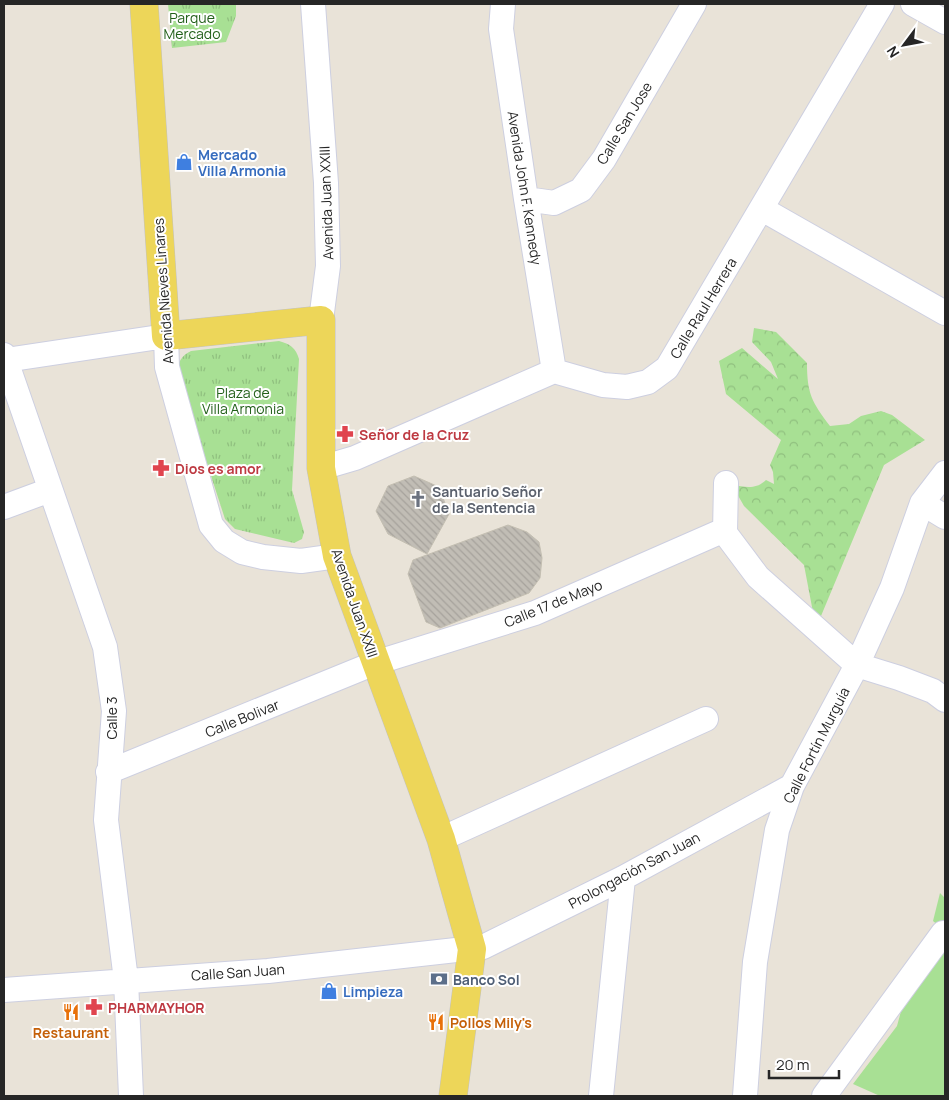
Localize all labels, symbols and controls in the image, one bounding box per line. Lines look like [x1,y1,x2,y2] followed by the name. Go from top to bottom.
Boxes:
[164,8,220,43] park label: Parque Mercado
[879,20,929,70] north arrow
[882,43,903,61] text: N
[592,78,656,168] street label: Calle San Jose
[503,110,547,267] street label: Avenida John F. Kennedy
[198,145,286,180] place label: Mercado Villa Armonia
[315,146,337,260] street label: Avenida Juan XXIII
[174,152,194,172] shop icon: Mercado Villa Armonia
[148,217,178,365] street label: Avenida Nieves Linares
[665,254,741,362] street label: Calle Raul Herrera
[202,383,284,418] park label: Plaza de Villa Armonia
[335,424,355,444] pharmacy icon: Señor de la Cruz
[359,425,469,444] place label: Señor de la Cruz
[151,458,171,478] pharmacy icon: Dios es amor
[175,459,262,478] place label: Dios es amor
[432,482,543,517] place label: Santuario Señor de la Sentencia
[408,489,428,509] church icon: Santuario Señor de la Sentencia
[327,546,383,660] street label: Avenida Juan XXIII
[501,575,605,631] street label: Calle 17 de Mayo
[778,684,854,806] street label: Calle Fortín Murguía
[202,695,282,741] street label: Calle Bolivar
[102,696,121,740] street label: Calle 3
[565,827,703,913] street label: Prolongación San Juan
[191,959,285,985] street label: Calle San Juan
[429,969,449,989] bank icon: Banco Sol
[453,970,520,989] place label: Banco Sol
[319,981,339,1001] shop icon: Limpieza
[343,982,403,1001] place label: Limpieza
[84,997,104,1017] pharmacy icon: PHARMAYHOR
[108,998,205,1017] place label: PHARMAYHOR
[61,1002,81,1022] restaurant icon: Restaurant
[426,1012,446,1032] restaurant icon: Pollos Mily's
[450,1013,532,1032] place label: Pollos Mily's
[33,1023,109,1042] place label: Restaurant
[769,1048,839,1080] scale bar
[776,1054,809,1075] text: 20 m

